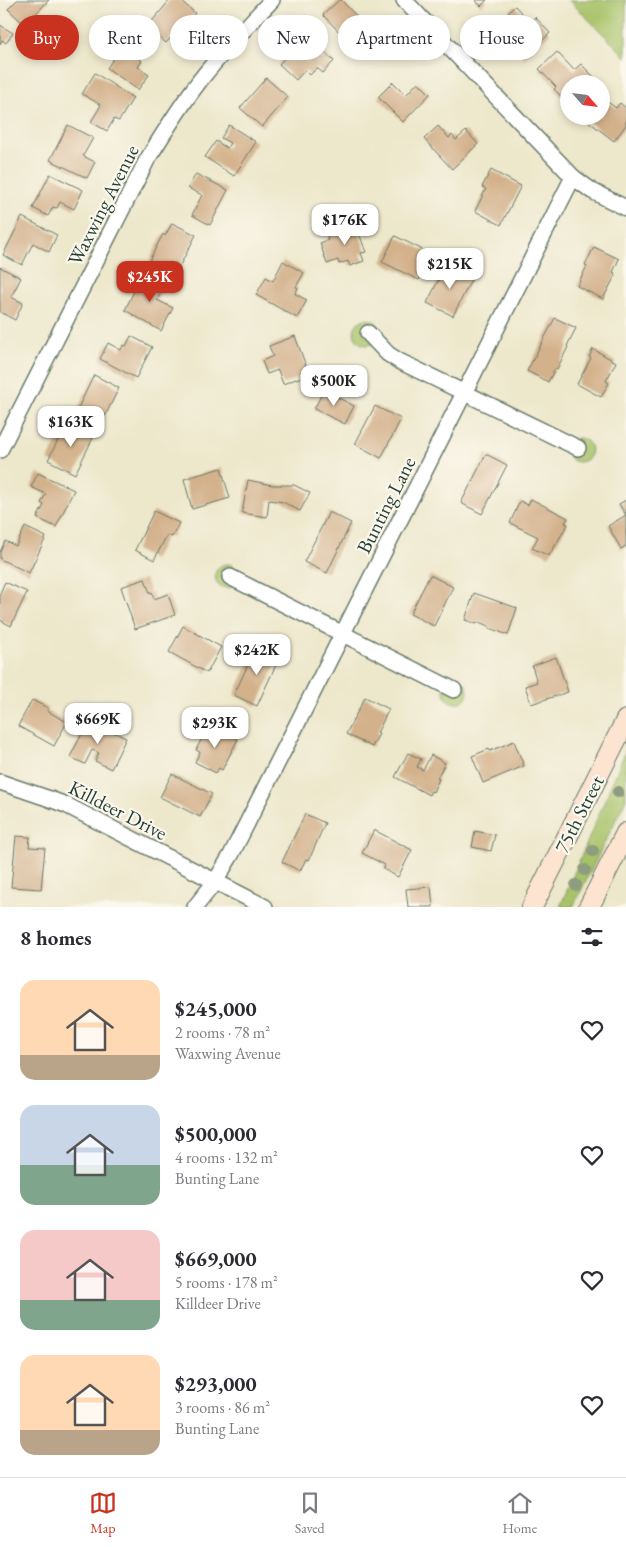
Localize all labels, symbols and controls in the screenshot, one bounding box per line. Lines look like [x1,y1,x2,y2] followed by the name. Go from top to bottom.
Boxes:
[15,15,79,60] chip: Buy
[89,15,160,60] chip: Rent
[170,15,248,60] chip: Filters
[258,15,328,60] chip: New
[338,15,450,60] chip: Apartment
[460,15,542,60] chip: House
[560,75,610,125] north arrow
[560,75,610,125] map controls
[61,140,145,270] street label: Waxwing Avenue
[310,204,380,246] pin: $176K
[323,209,367,230] text: $176K
[415,248,485,290] pin: $215K
[428,253,472,274] text: $215K
[115,260,185,303] pin: $245K
[128,266,172,287] text: $245K
[299,364,369,407] pin: $500K
[312,370,356,391] text: $500K
[36,406,106,448] pin: $163K
[49,411,93,432] text: $163K
[351,452,422,558] street label: Bunting Lane
[222,634,292,676] pin: $242K
[235,639,279,660] text: $242K
[63,702,133,745] pin: $669K
[180,706,250,749] pin: $293K
[76,708,120,729] text: $669K
[193,712,237,733] text: $293K
[548,770,610,857] street label: 75th Street
[64,774,172,846] street label: Killdeer Drive
[578,923,606,951] icon: filters
[20,924,92,951] text: 8 homes
[175,995,257,1022] text: $245,000
[60,1000,120,1060] icon: home
[578,1016,606,1044] icon: heart
[175,1022,270,1043] text: 2 rooms · 78 m²
[175,1043,281,1064] text: Waxwing Avenue
[175,1120,257,1147] text: $500,000
[60,1125,120,1185] icon: home
[578,1141,606,1169] icon: heart
[175,1147,278,1168] text: 4 rooms · 132 m²
[175,1168,259,1189] text: Bunting Lane
[175,1245,257,1272] text: $669,000
[60,1250,120,1310] icon: home
[578,1266,606,1294] icon: heart
[175,1272,278,1293] text: 5 rooms · 178 m²
[175,1293,261,1314] text: Killdeer Drive
[175,1370,257,1397] text: $293,000
[60,1375,120,1435] icon: home
[578,1391,606,1419] icon: heart
[175,1397,270,1418] text: 3 rooms · 86 m²
[175,1418,259,1439] text: Bunting Lane
[89,1489,117,1537] tab: Map
[295,1489,325,1537] tab: Saved
[502,1489,537,1537] tab: Home

